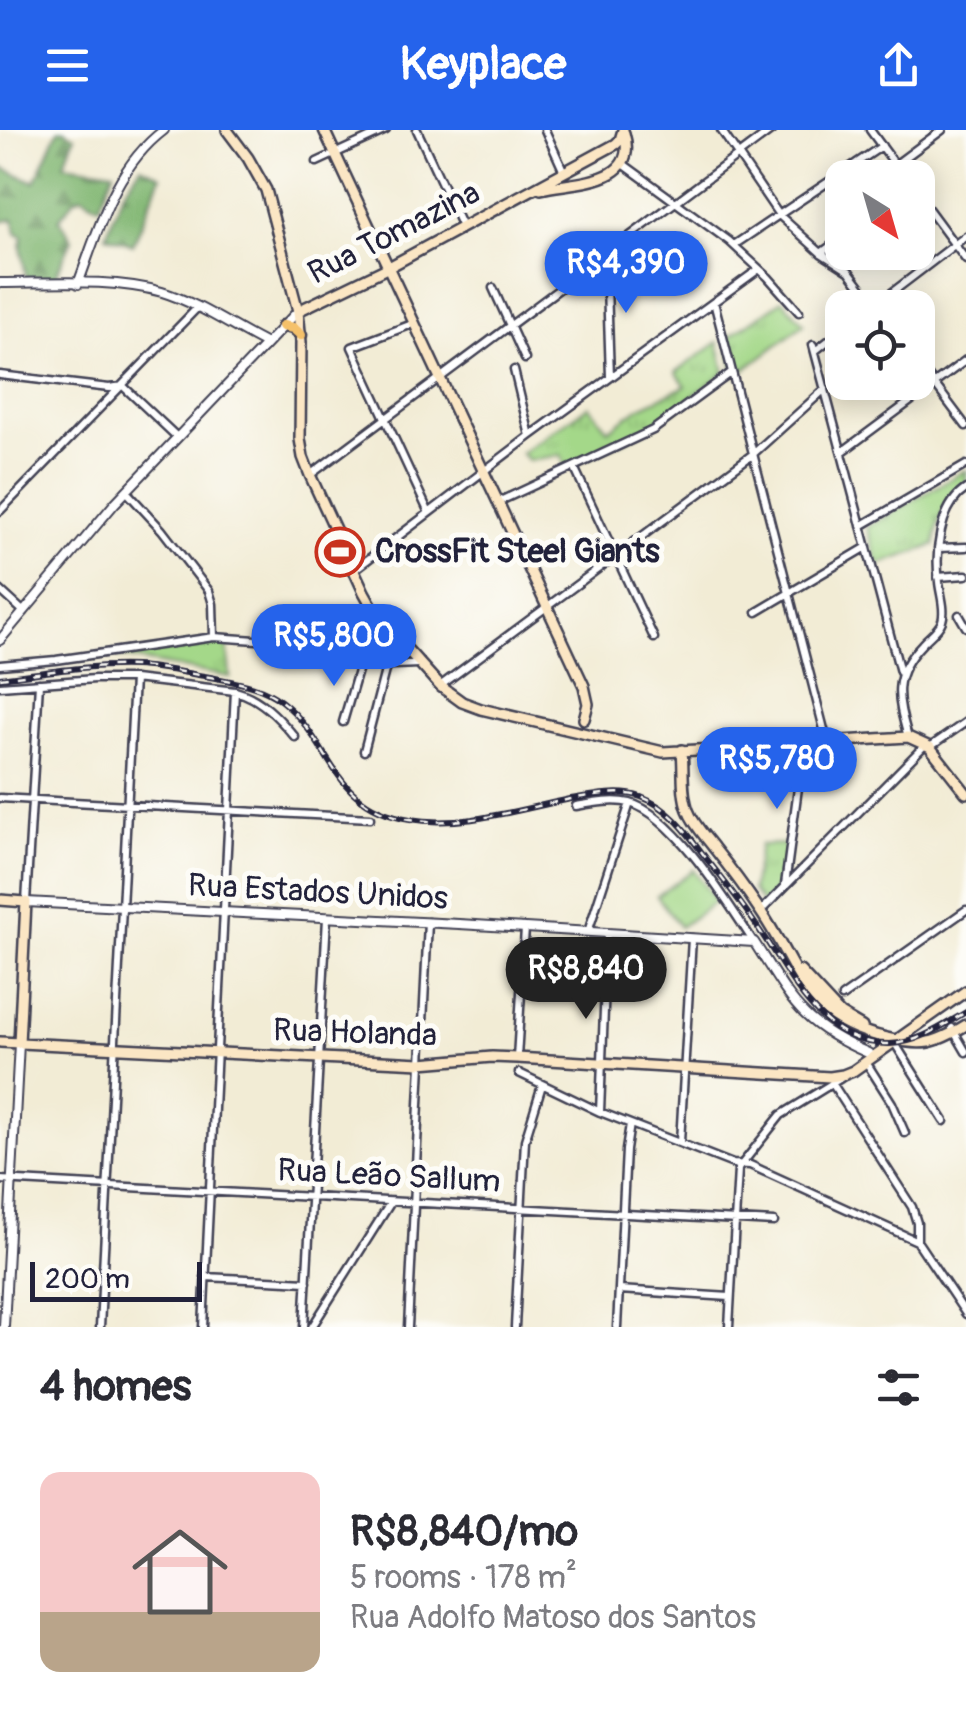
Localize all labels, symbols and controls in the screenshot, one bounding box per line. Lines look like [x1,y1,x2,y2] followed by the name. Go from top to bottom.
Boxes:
[400,37,566,93] text: Keyplace
[40,38,95,93] icon: menu
[871,38,926,93] icon: share
[825,160,935,270] north arrow
[825,160,935,400] map controls
[301,173,487,293] street label: Rua Tomazina
[534,231,718,316] pin: R$4,390
[567,243,685,283] text: R$4,390
[825,290,935,400] button: locate
[314,526,366,578] sports icon: CrossFit Steel Giants
[375,532,660,572] place label: CrossFit Steel Giants
[242,604,426,689] pin: R$5,800
[273,616,395,656] text: R$5,800
[685,727,869,812] pin: R$5,780
[719,739,835,779] text: R$5,780
[187,865,449,919] street label: Rua Estados Unidos
[494,937,678,1022] pin: R$8,840
[528,949,644,989] text: R$8,840
[272,1010,438,1056] street label: Rua Holanda
[276,1150,502,1202] street label: Rua Leão Sallum
[30,1257,202,1302] scale bar
[45,1262,130,1297] text: 200 m
[871,1360,926,1415] icon: filters
[40,1361,191,1413] text: 4 homes
[350,1506,578,1558] text: R$8,840/mo
[120,1512,240,1632] icon: home
[350,1558,577,1598] text: 5 rooms · 178 m²
[350,1598,756,1638] text: Rua Adolfo Matoso dos Santos

